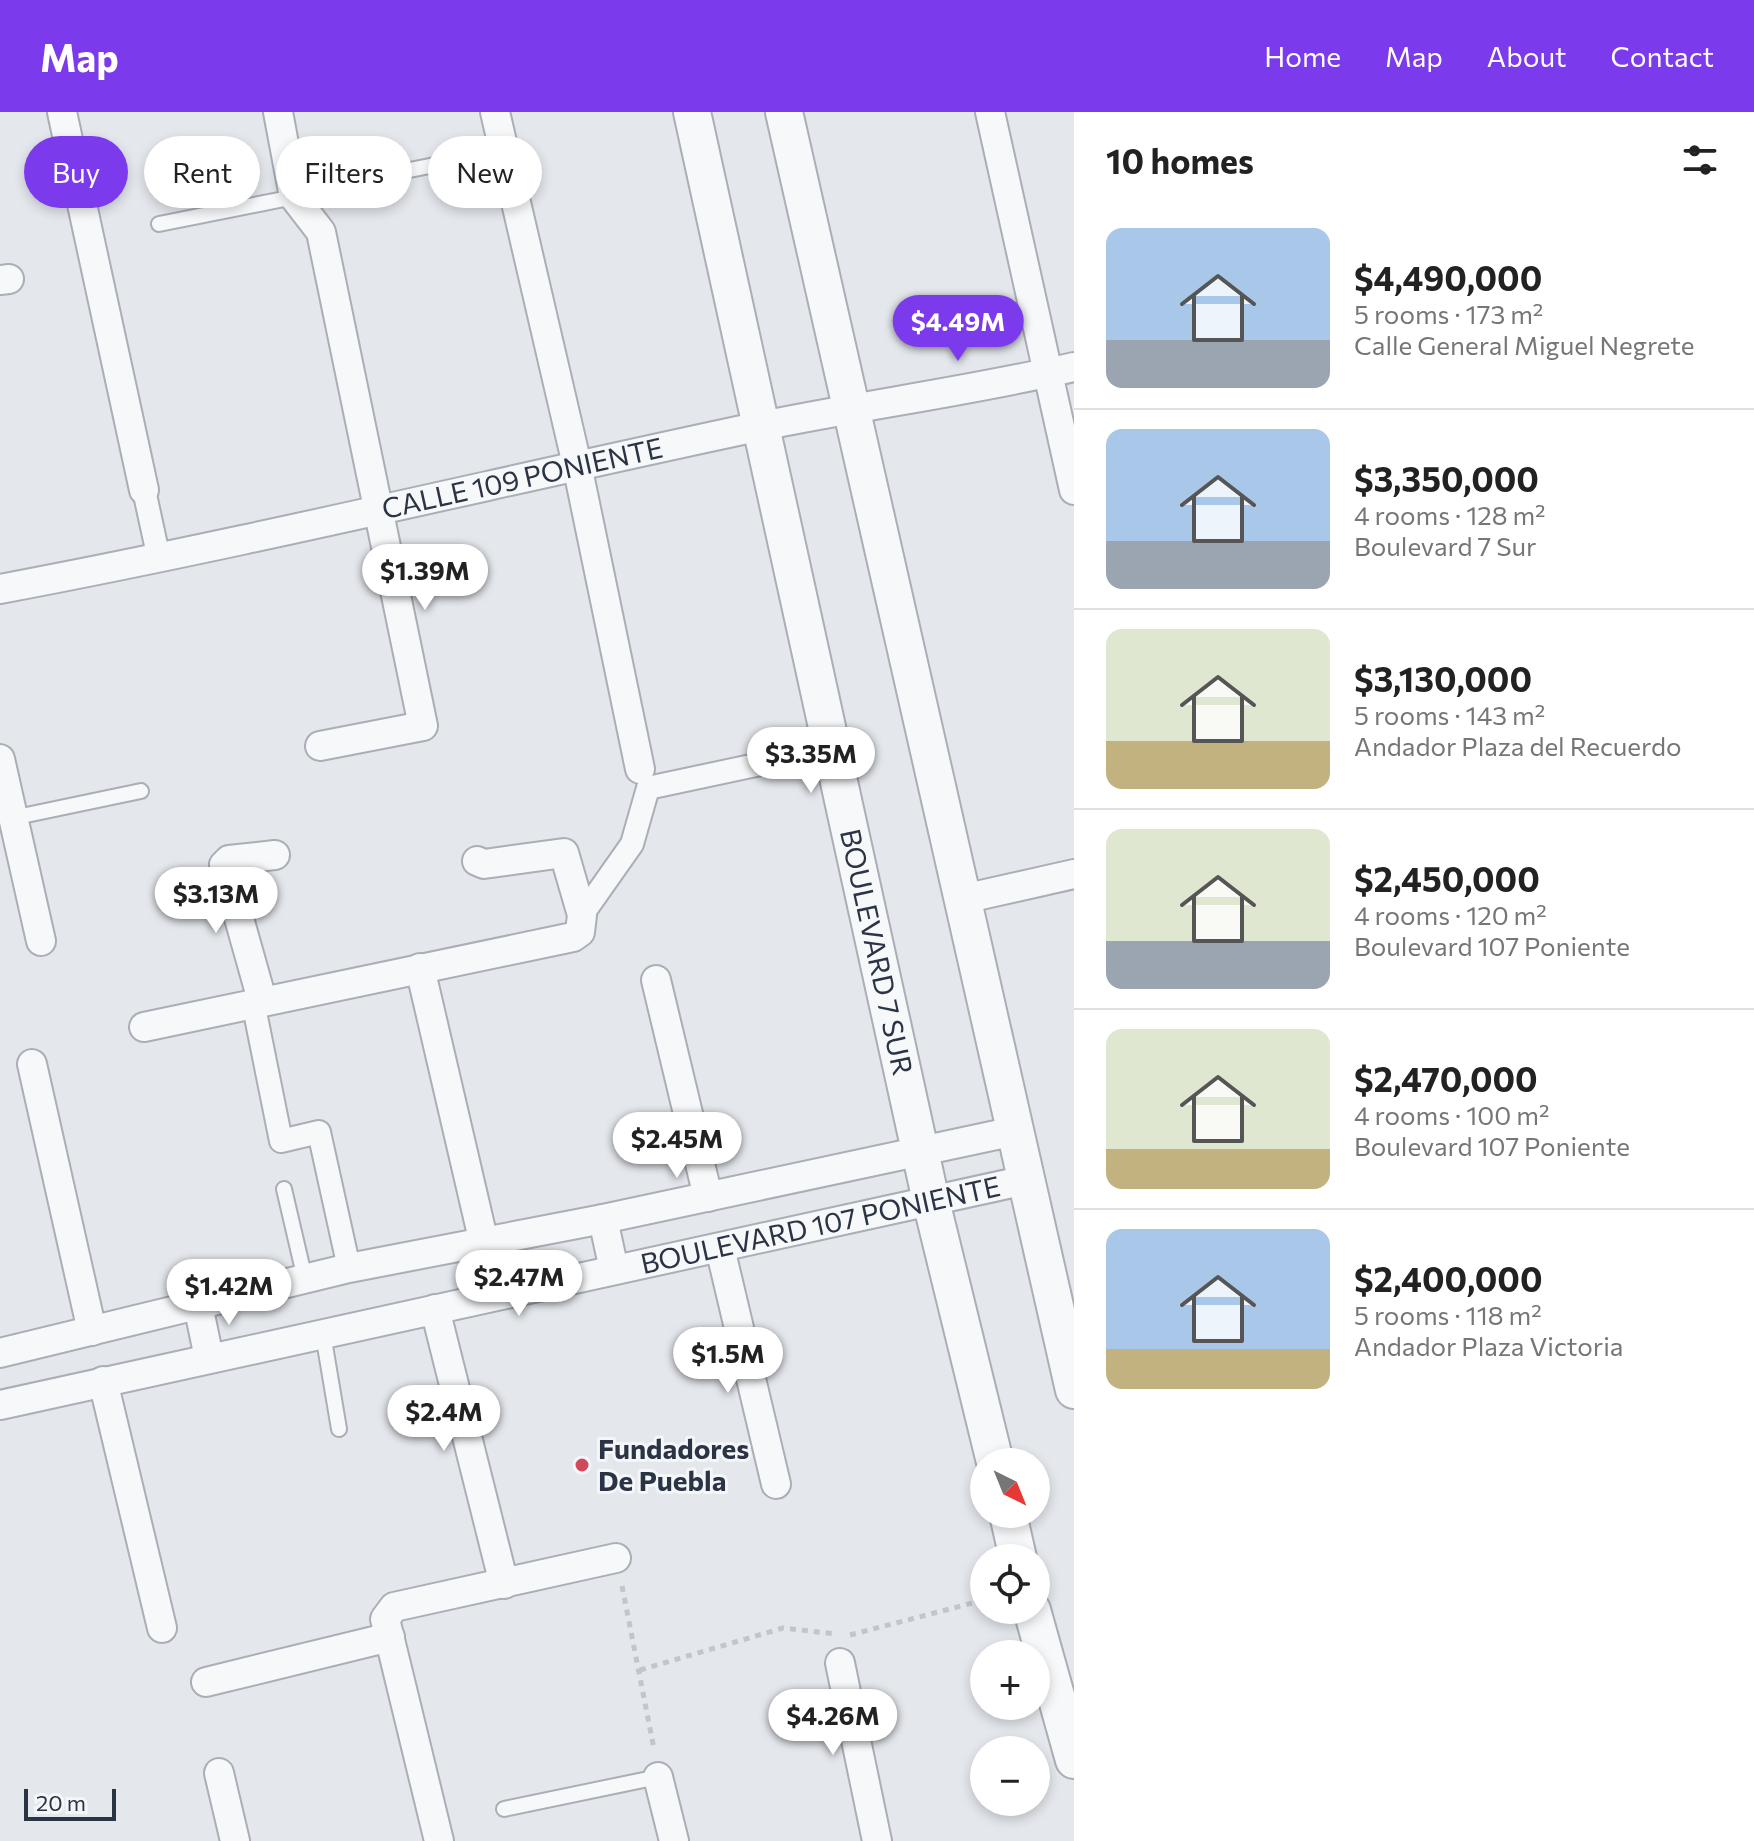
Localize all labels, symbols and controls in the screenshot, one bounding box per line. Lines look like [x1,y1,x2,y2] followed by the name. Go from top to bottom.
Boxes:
[40,33,119,80] text: Map
[1264,39,1341,73] text: Home
[1385,39,1443,73] text: Map
[1487,39,1567,73] text: About
[1611,39,1714,73] text: Contact
[24,136,128,208] chip: Buy
[144,136,260,208] chip: Rent
[276,136,412,208] chip: Filters
[428,136,542,208] chip: New
[1678,138,1722,182] icon: filters
[1106,139,1254,181] text: 10 homes
[1354,256,1542,298] text: $4,490,000
[1170,260,1266,356] icon: home
[893,295,1023,363] pin: $4.49M
[1354,298,1543,329] text: 5 rooms · 173 m²
[911,305,1005,336] text: $4.49M
[1354,329,1695,360] text: Calle General Miguel Negrete
[378,430,666,525] street label: CALLE 109 PONIENTE
[1354,457,1539,499] text: $3,350,000
[1170,461,1266,557] icon: home
[1354,499,1546,530] text: 4 rooms · 128 m²
[1354,530,1536,561] text: Boulevard 7 Sur
[360,544,490,612] pin: $1.39M
[380,554,470,585] text: $1.39M
[1354,657,1532,699] text: $3,130,000
[1170,661,1266,757] icon: home
[1354,699,1545,730] text: 5 rooms · 143 m²
[746,727,876,795] pin: $3.35M
[1354,730,1682,761] text: Andador Plaza del Recuerdo
[765,737,857,768] text: $3.35M
[834,825,921,1078] street label: BOULEVARD 7 SUR
[1354,857,1540,899] text: $2,450,000
[1170,861,1266,957] icon: home
[151,867,281,935] pin: $3.13M
[173,877,259,908] text: $3.13M
[1354,899,1547,930] text: 4 rooms · 120 m²
[1354,930,1630,961] text: Boulevard 107 Poniente
[1354,1057,1538,1099] text: $2,470,000
[1170,1061,1266,1157] icon: home
[1354,1099,1549,1130] text: 4 rooms · 100 m²
[612,1112,742,1180] pin: $2.45M
[631,1122,723,1153] text: $2.45M
[1354,1130,1630,1161] text: Boulevard 107 Poniente
[637,1168,1003,1280] street label: BOULEVARD 107 PONIENTE
[454,1250,584,1318] pin: $2.47M
[1354,1257,1543,1299] text: $2,400,000
[164,1259,294,1327] pin: $1.42M
[473,1260,565,1291] text: $2.47M
[1170,1261,1266,1357] icon: home
[185,1269,273,1300] text: $1.42M
[1354,1299,1542,1330] text: 5 rooms · 118 m²
[672,1327,784,1395] pin: $1.5M
[1354,1330,1623,1361] text: Andador Plaza Victoria
[691,1337,765,1368] text: $1.5M
[388,1385,500,1453] pin: $2.4M
[405,1395,483,1426] text: $2.4M
[598,1431,749,1497] place label: Fundadores De Puebla
[970,1448,1050,1528] north arrow
[970,1448,1050,1816] map controls
[573,1456,591,1474] marker: Fundadores De Puebla
[970,1544,1050,1624] button: locate
[970,1640,1050,1720] button: +
[768,1689,898,1757] pin: $4.26M
[786,1699,880,1730] text: $4.26M
[970,1736,1050,1816] button: −
[24,1785,116,1821] scale bar
[36,1789,86,1816] text: 20 m

